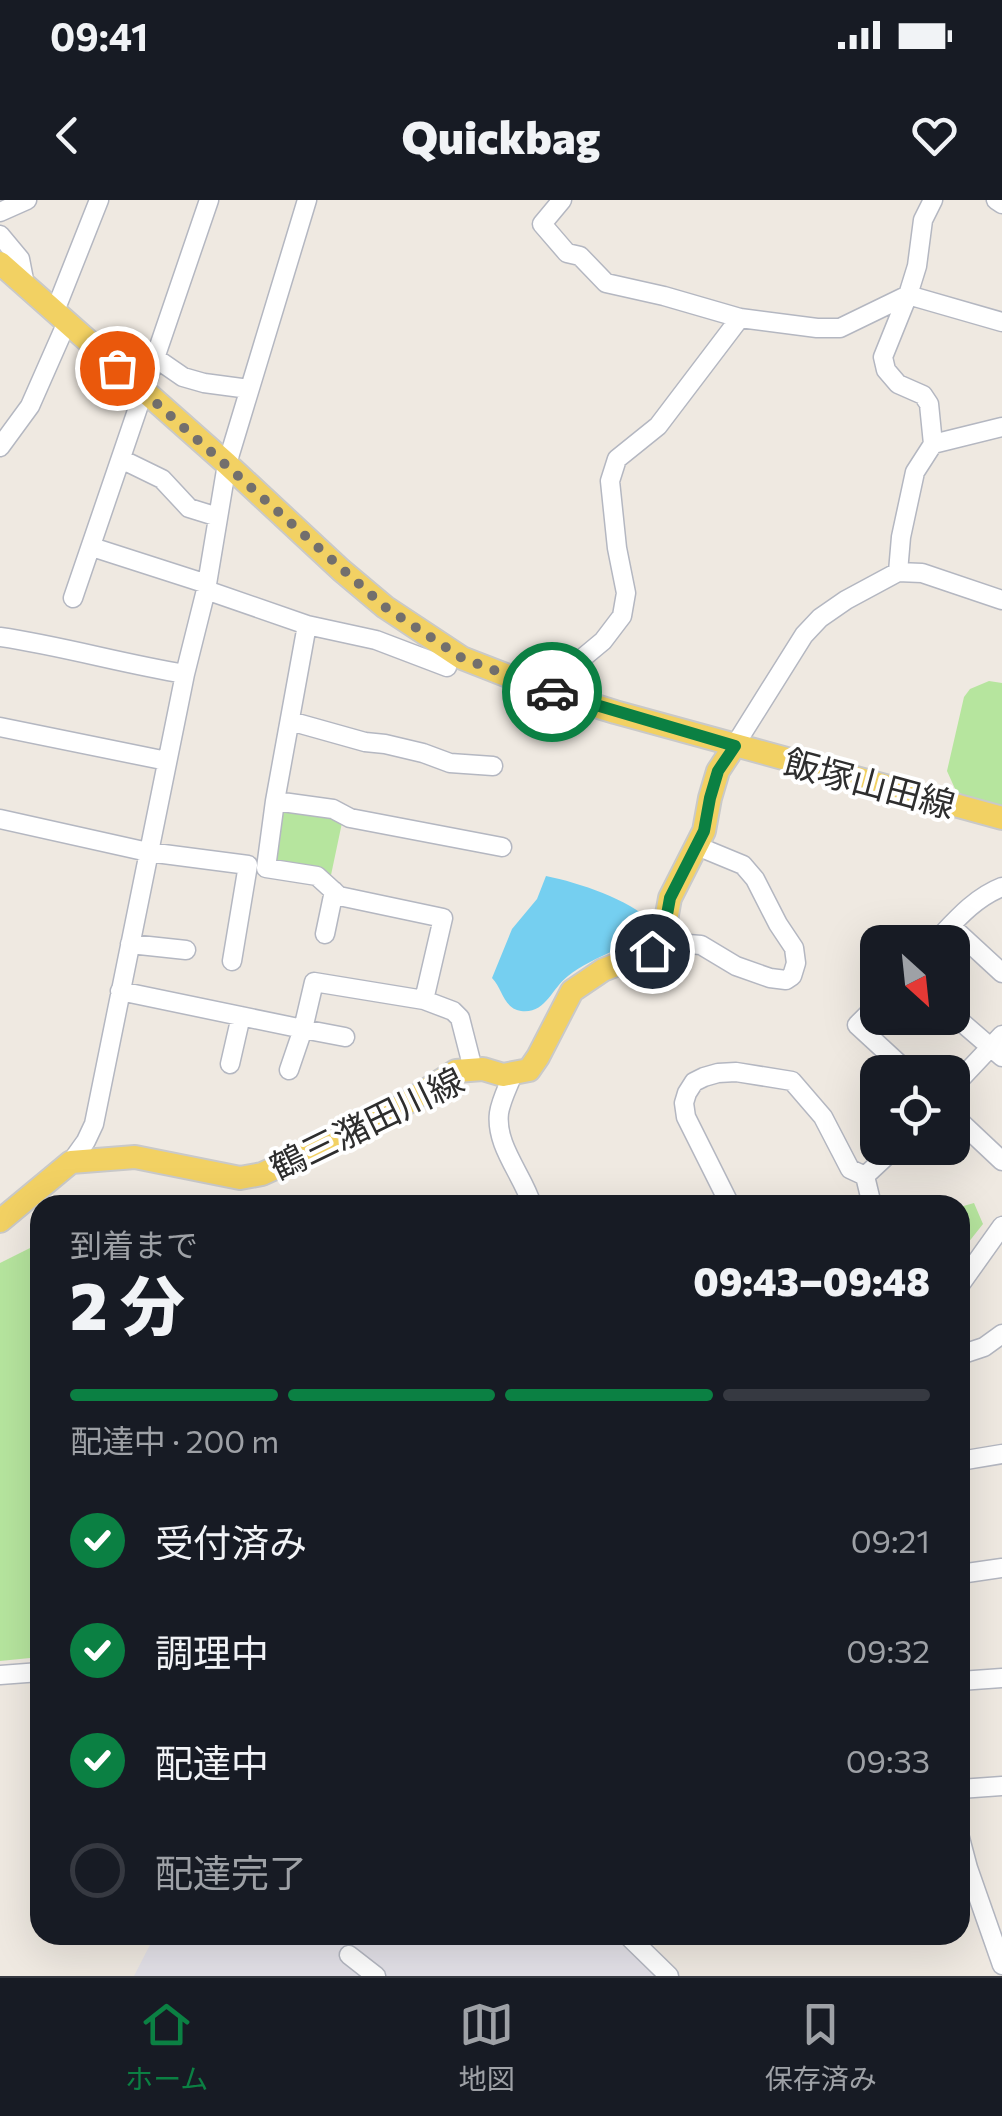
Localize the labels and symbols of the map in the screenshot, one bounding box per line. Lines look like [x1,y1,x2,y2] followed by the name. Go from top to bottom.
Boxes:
[75,326,160,411] pin
[502,642,602,742] courier
[780,739,960,825] street label: 飯塚山田線
[610,909,695,994] pin
[860,925,970,1035] north arrow
[262,1057,470,1187] street label: 鶴三潴田川線

